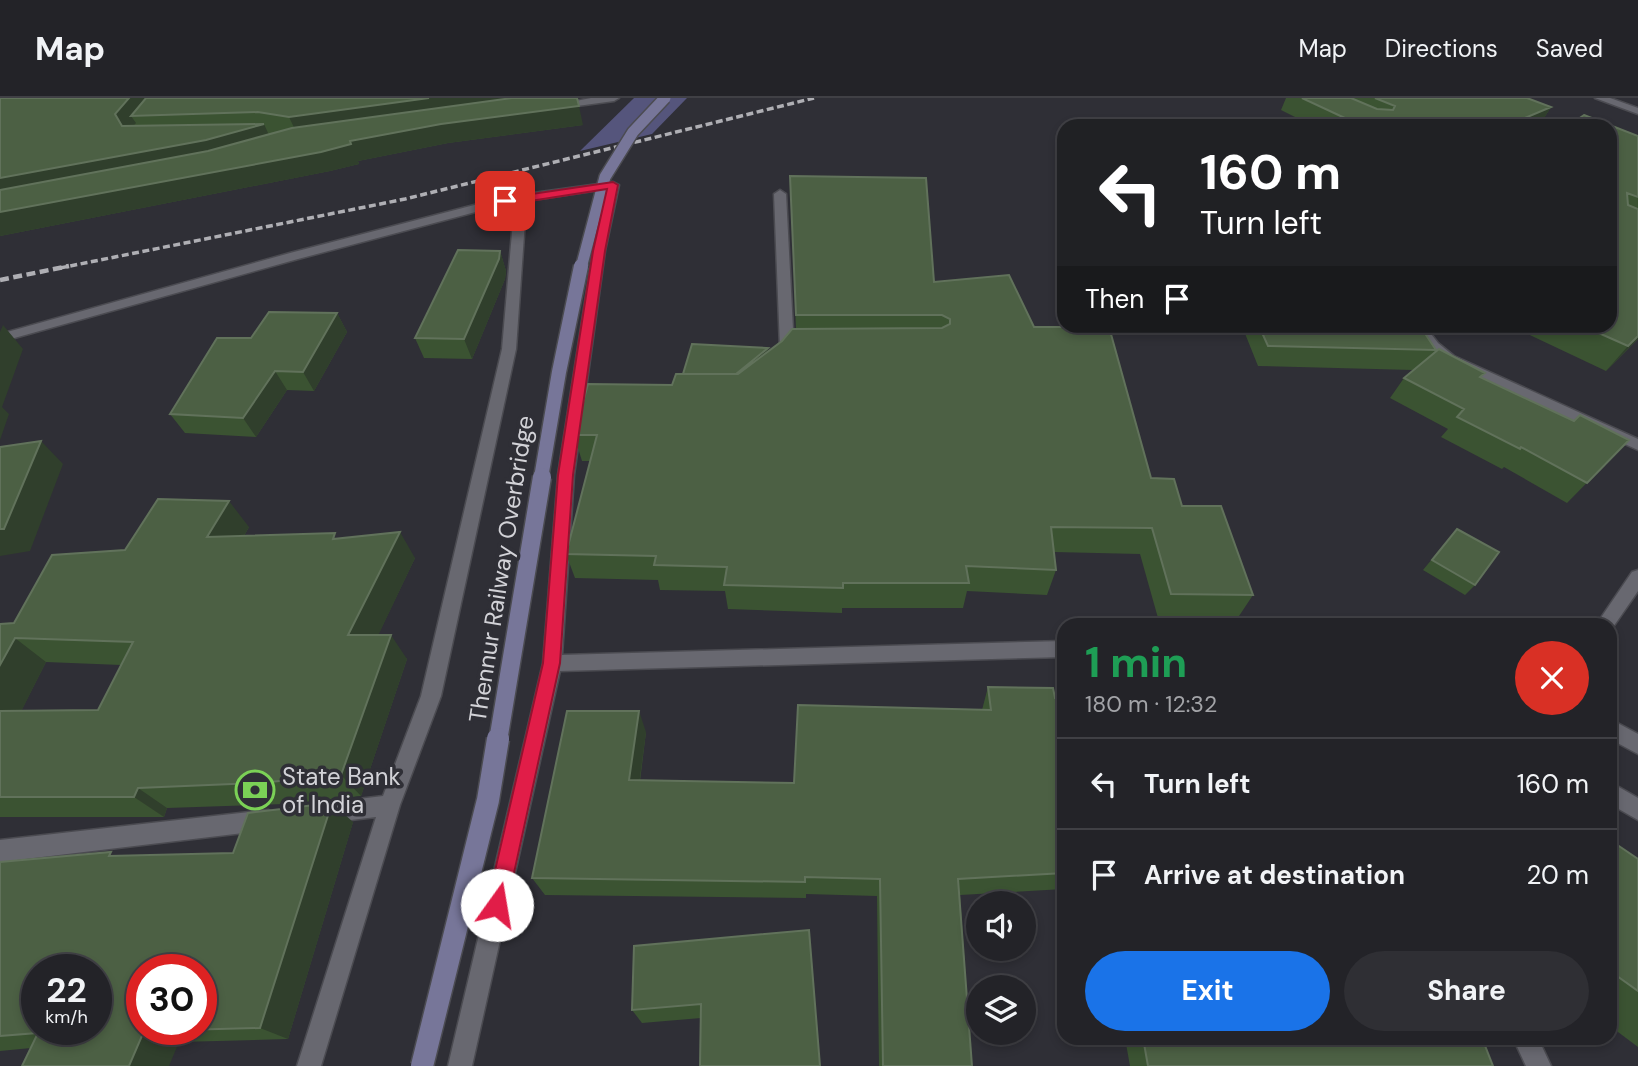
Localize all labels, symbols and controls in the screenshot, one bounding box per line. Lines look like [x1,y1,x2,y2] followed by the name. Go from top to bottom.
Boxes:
[35,27,105,70] text: Map
[1299,33,1347,64] text: Map
[1385,33,1498,64] text: Directions
[1536,33,1603,64] text: Saved
[1200,140,1341,204] text: 160 m
[1085,147,1176,238] icon: left
[475,171,535,231] pin
[486,182,524,220] icon: arrive
[1200,202,1322,244] text: Turn left
[1158,280,1196,318] icon: arrive
[1085,282,1144,316] text: Then
[461,413,541,725] street label: Thennur Railway Overbridge
[1085,635,1187,690] text: 1 min
[1515,641,1589,715] button: close
[1085,689,1217,719] text: 180 m · 12:32
[282,761,401,820] place label: State Bank of India
[1085,765,1123,803] icon: left
[1144,767,1251,801] text: Turn left
[1517,767,1589,801] text: 160 m
[234,769,276,811] bank icon: State Bank of India
[1085,856,1123,894] icon: arrive
[1144,858,1405,892] text: Arrive at destination
[1526,858,1589,892] text: 20 m
[460,868,534,942] position arrow
[966,891,1036,1045] map controls
[966,891,1036,961] button: sound
[1085,951,1330,1031] button: Exit
[1344,951,1589,1031] button: Share
[126,954,217,1045] speed limit sign: 30
[46,967,87,1013] text: 22
[966,975,1036,1045] button: layers
[45,1005,88,1029] text: km/h

